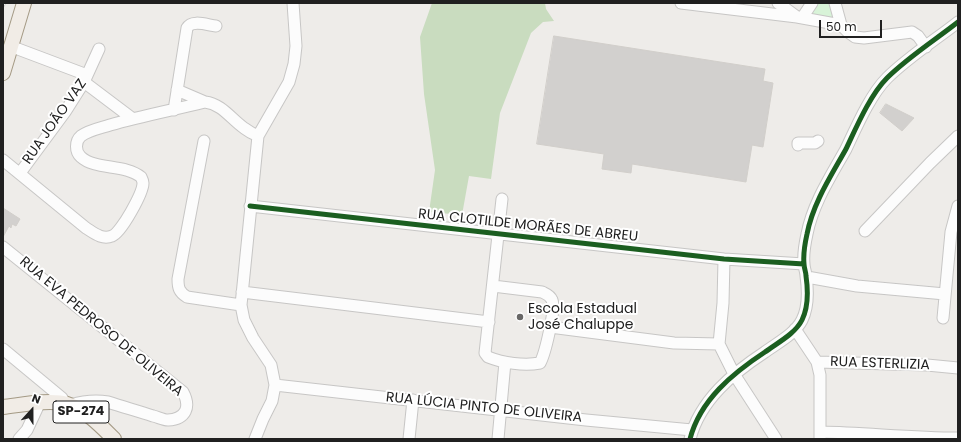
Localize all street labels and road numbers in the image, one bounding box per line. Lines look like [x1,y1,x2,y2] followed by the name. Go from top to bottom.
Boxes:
[19,76,91,168] street label: RUA JOÃO VAZ
[417,206,639,246] street label: RUA CLOTILDE MORÃES DE ABREU
[16,254,186,400] street label: RUA EVA PEDROSO DE OLIVEIRA
[830,354,930,374] street label: RUA ESTERLIZIA
[385,389,583,427] street label: RUA LÚCIA PINTO DE OLIVEIRA
[53,401,109,423] road number: SP-274

